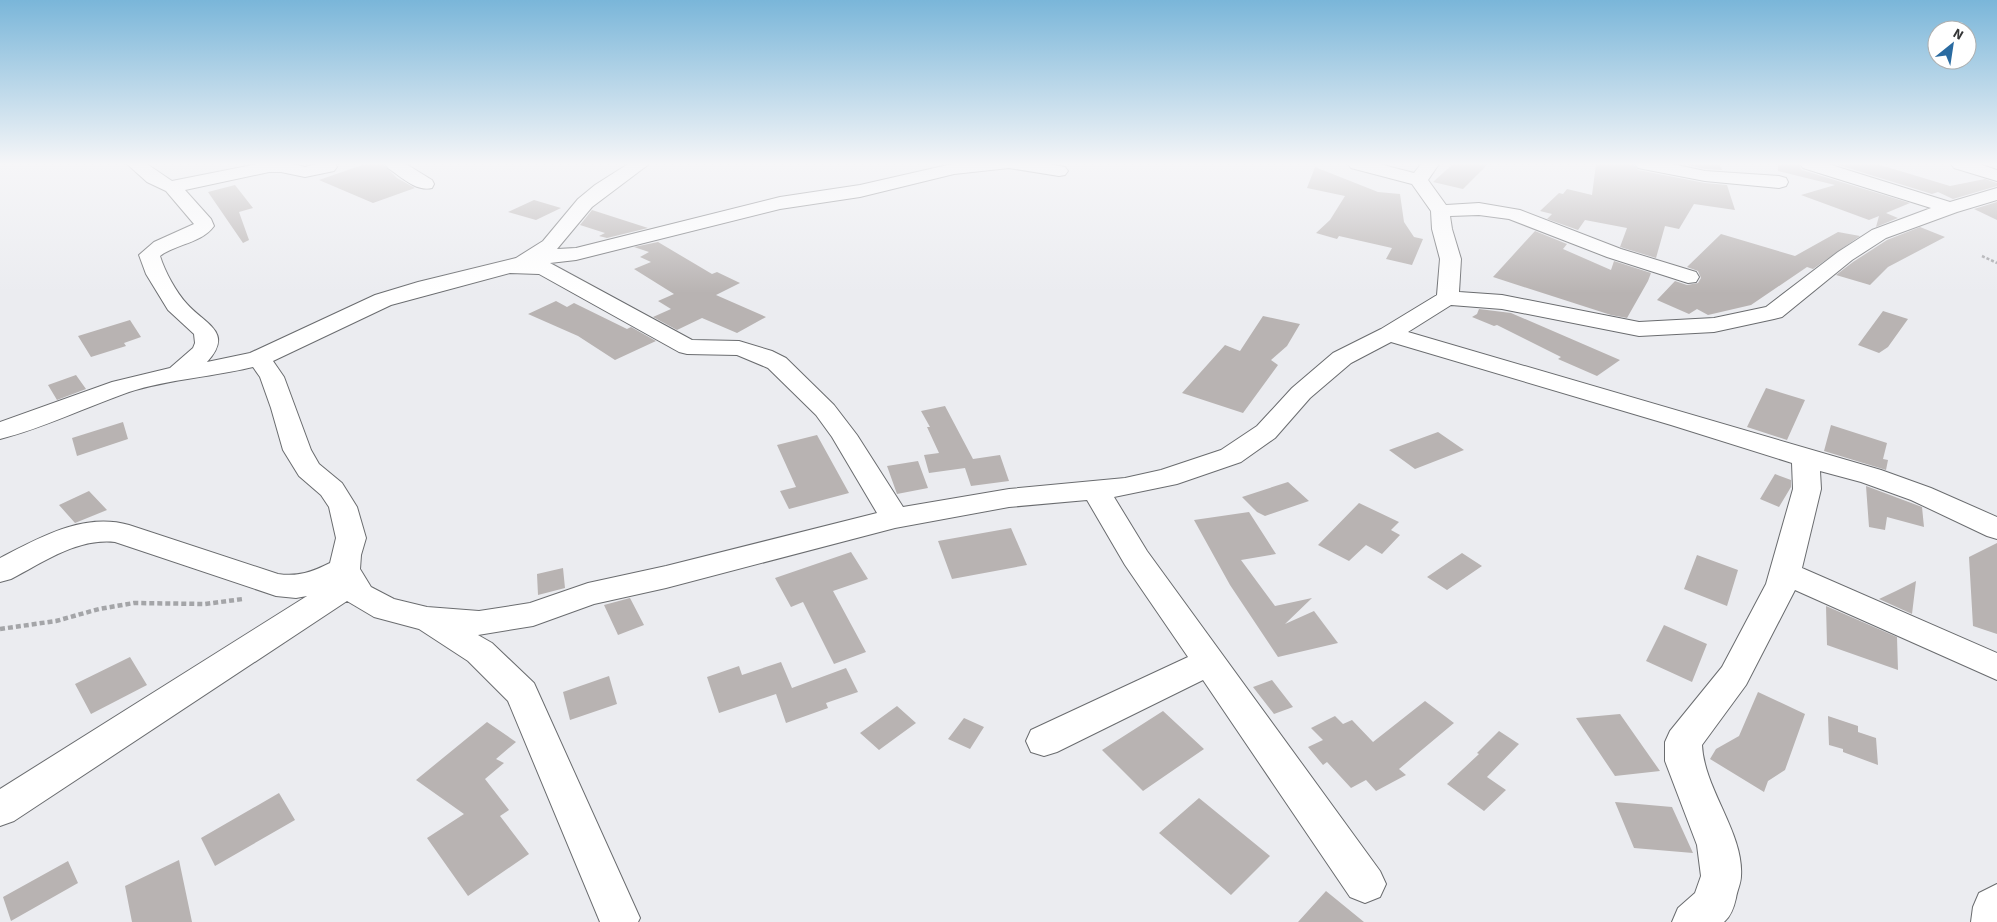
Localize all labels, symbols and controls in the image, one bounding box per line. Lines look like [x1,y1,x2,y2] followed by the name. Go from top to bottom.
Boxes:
[1927,20,1977,70] north arrow
[1949,24,1967,46] text: N

